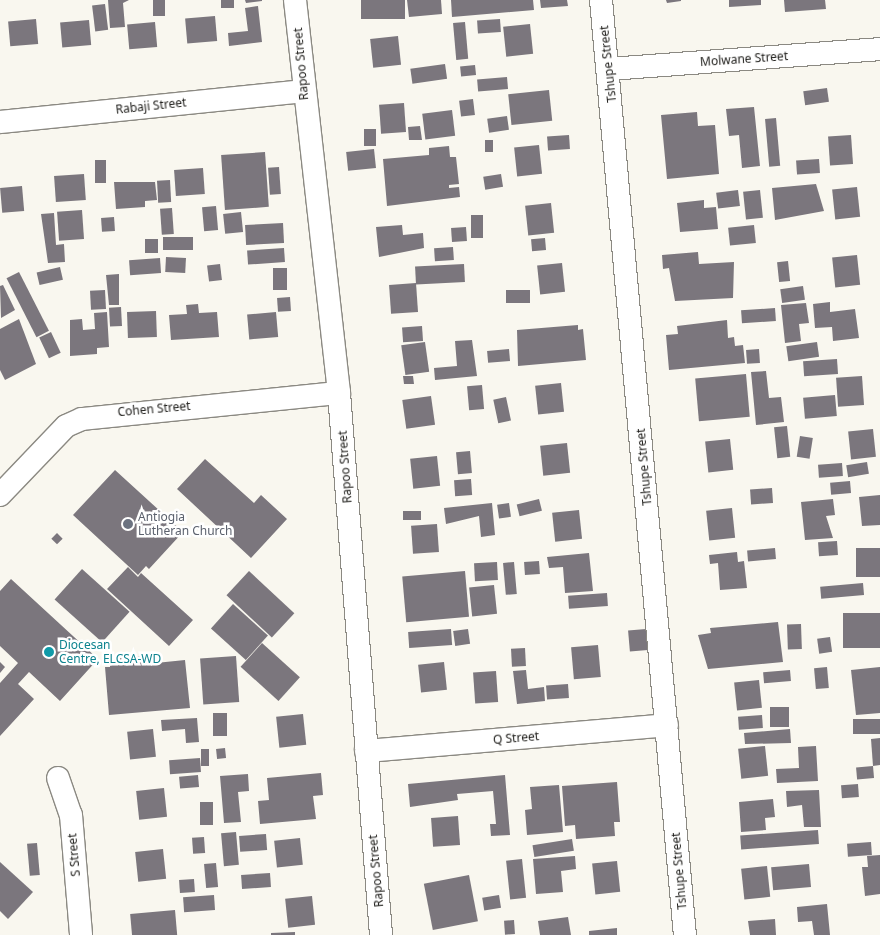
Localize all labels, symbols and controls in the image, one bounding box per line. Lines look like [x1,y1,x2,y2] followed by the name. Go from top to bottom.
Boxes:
[597,25,619,103] street label: Tshupe Street
[291,27,311,101] street label: Rapoo Street
[699,49,789,69] street label: Molwane Street
[115,95,187,117] street label: Rabaji Street
[117,399,191,419] street label: Cohen Street
[633,428,655,506] street label: Tshupe Street
[335,430,355,504] street label: Rapoo Street
[138,510,233,538] place label: Antiogia Lutheran Church
[122,518,134,530] marker: Antiogia Lutheran Church
[59,638,161,666] place label: Diocesan Centre, ELCSA-WD
[43,646,55,658] marker: Diocesan Centre, ELCSA-WD
[492,729,540,747] street label: Q Street
[668,832,690,910] street label: Tshupe Street
[65,833,83,877] street label: S Street
[366,834,386,908] street label: Rapoo Street

